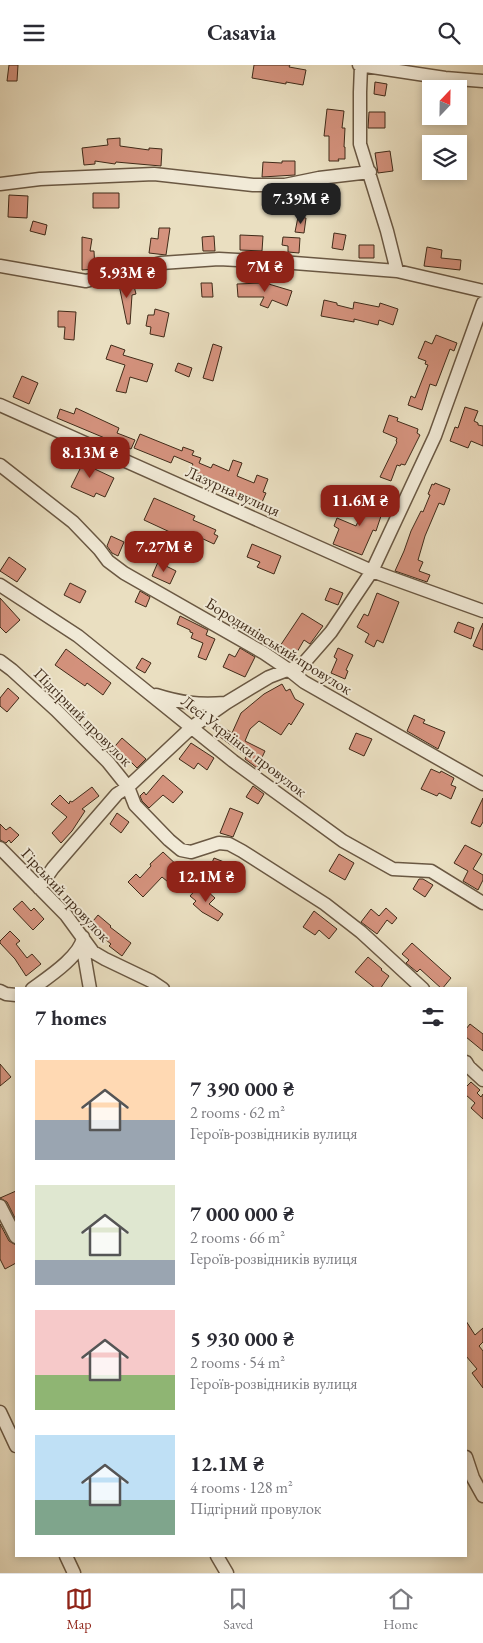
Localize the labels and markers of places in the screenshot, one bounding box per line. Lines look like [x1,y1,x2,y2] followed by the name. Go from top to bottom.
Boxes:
[255,183,347,225] pin: 7.39M ₴
[235,251,295,293] pin: 7M ₴
[81,257,173,299] pin: 5.93M ₴
[44,437,136,479] pin: 8.13M ₴
[314,485,406,527] pin: 11.6M ₴
[118,531,210,573] pin: 7.27M ₴
[160,861,252,903] pin: 12.1M ₴

